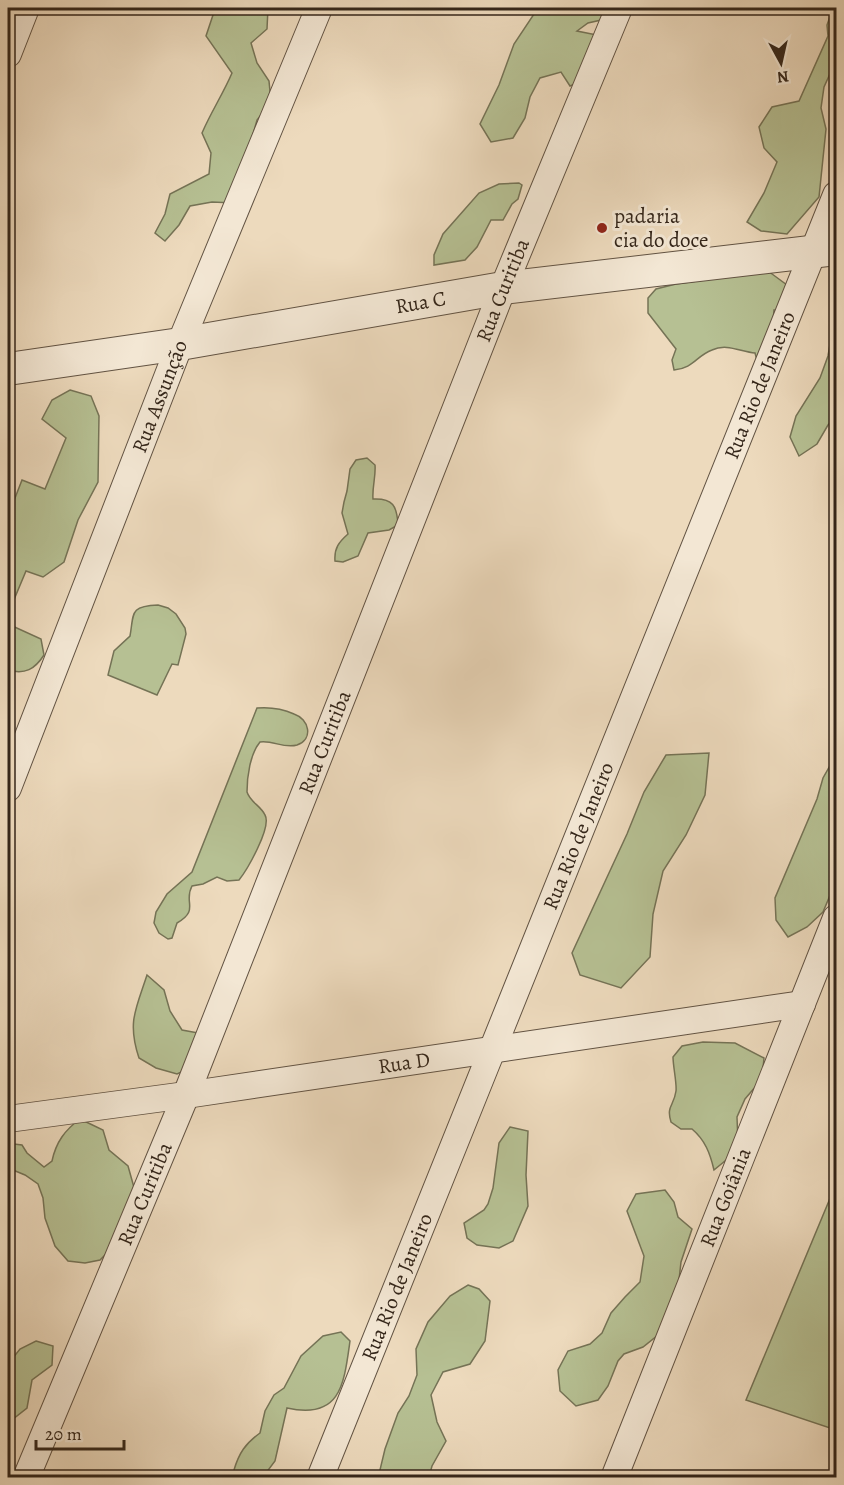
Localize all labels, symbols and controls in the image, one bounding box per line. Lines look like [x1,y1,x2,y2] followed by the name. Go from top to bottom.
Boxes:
[751,33,811,93] north arrow
[775,65,790,89] text: N
[614,202,708,254] place label: padaria cia do doce
[595,221,609,235] marker: padaria cia do doce
[469,234,536,346] street label: Rua Curitiba
[393,284,448,320] street label: Rua C
[717,307,802,463] street label: Rua Rio de Janeiro
[125,336,194,457] street label: Rua Assunção
[292,686,358,798] street label: Rua Curitiba
[536,758,620,914] street label: Rua Rio de Janeiro
[376,1045,432,1080] street label: Rua D
[111,1138,179,1250] street label: Rua Curitiba
[693,1143,758,1251] street label: Rua Goiânia
[355,1209,439,1365] street label: Rua Rio de Janeiro
[36,1413,124,1451] scale bar
[45,1422,82,1446] text: 20 m

